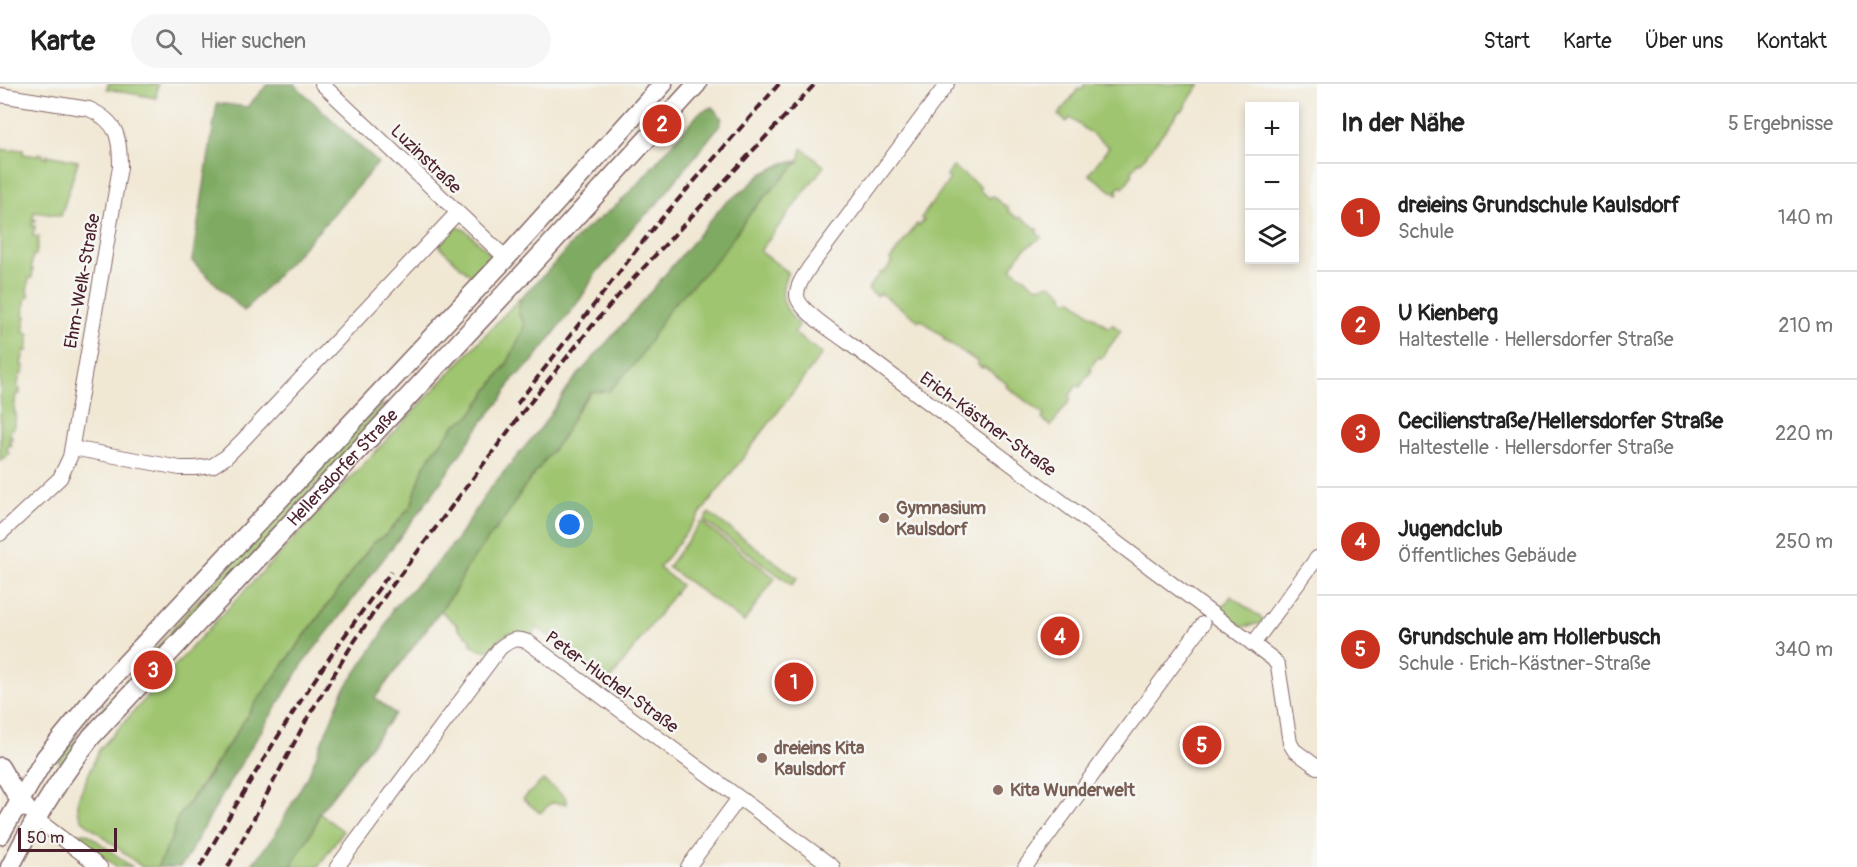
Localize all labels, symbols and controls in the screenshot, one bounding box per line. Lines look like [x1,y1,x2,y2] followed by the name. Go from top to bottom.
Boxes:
[131,14,551,68] search box
[30,24,95,59] text: Karte
[152,25,185,58] icon: search
[200,27,306,55] text: Hier suchen
[1484,28,1530,55] text: Start
[1563,28,1612,55] text: Karte
[1645,28,1723,55] text: Über uns
[1756,28,1827,55] text: Kontakt
[642,102,682,147] pin: 2
[1245,102,1299,264] map controls
[1245,102,1299,156] button: +
[1341,107,1464,139] text: In der Nähe
[1728,111,1833,136] text: 5 Ergebnisse
[385,120,466,199] street label: Luzinstraße
[1245,156,1299,210] button: −
[1398,191,1680,219] text: dreieins Grundschule Kaulsdorf
[1357,205,1364,230] text: 1
[1778,205,1833,230] text: 140 m
[1245,210,1299,264] button: layers
[59,212,106,350] street label: Ehm-Welk-Straße
[1398,219,1454,244] text: Schule
[1398,299,1498,327] text: U Kienberg
[1355,313,1366,338] text: 2
[1778,313,1833,338] text: 210 m
[1398,327,1674,352] text: Haltestelle · Hellersdorfer Straße
[915,367,1061,482] street label: Erich-Kästner-Straße
[282,404,403,531] street label: Hellersdorfer Straße
[1398,407,1723,435] text: Cecilienstraße/Hellersdorfer Straße
[1355,421,1366,446] text: 3
[1775,421,1833,446] text: 220 m
[1398,435,1674,460] text: Haltestelle · Hellersdorfer Straße
[896,497,986,541] place label: Gymnasium Kaulsdorf
[555,510,584,539] your location
[877,511,891,525] marker: Gymnasium Kaulsdorf
[1398,515,1503,543] text: Jugendclub
[1355,529,1366,554] text: 4
[1775,529,1833,554] text: 250 m
[1398,543,1577,568] text: Öffentliches Gebäude
[1040,614,1080,658] pin: 4
[1398,623,1661,651] text: Grundschule am Hollerbusch
[541,626,683,739] street label: Peter-Huchel-Straße
[1355,637,1366,662] text: 5
[1774,637,1833,662] text: 340 m
[134,648,172,692] pin: 3
[1398,651,1651,676] text: Schule · Erich-Kästner-Straße
[774,660,814,704] pin: 1
[1182,722,1222,768] pin: 5
[774,737,865,781] place label: dreieins Kita Kaulsdorf
[755,751,769,765] marker: dreieins Kita Kaulsdorf
[1010,779,1136,802] place label: Kita Wunderwelt
[991,783,1005,797] marker: Kita Wunderwelt
[18,825,117,852] scale bar
[27,828,64,848] text: 50 m

